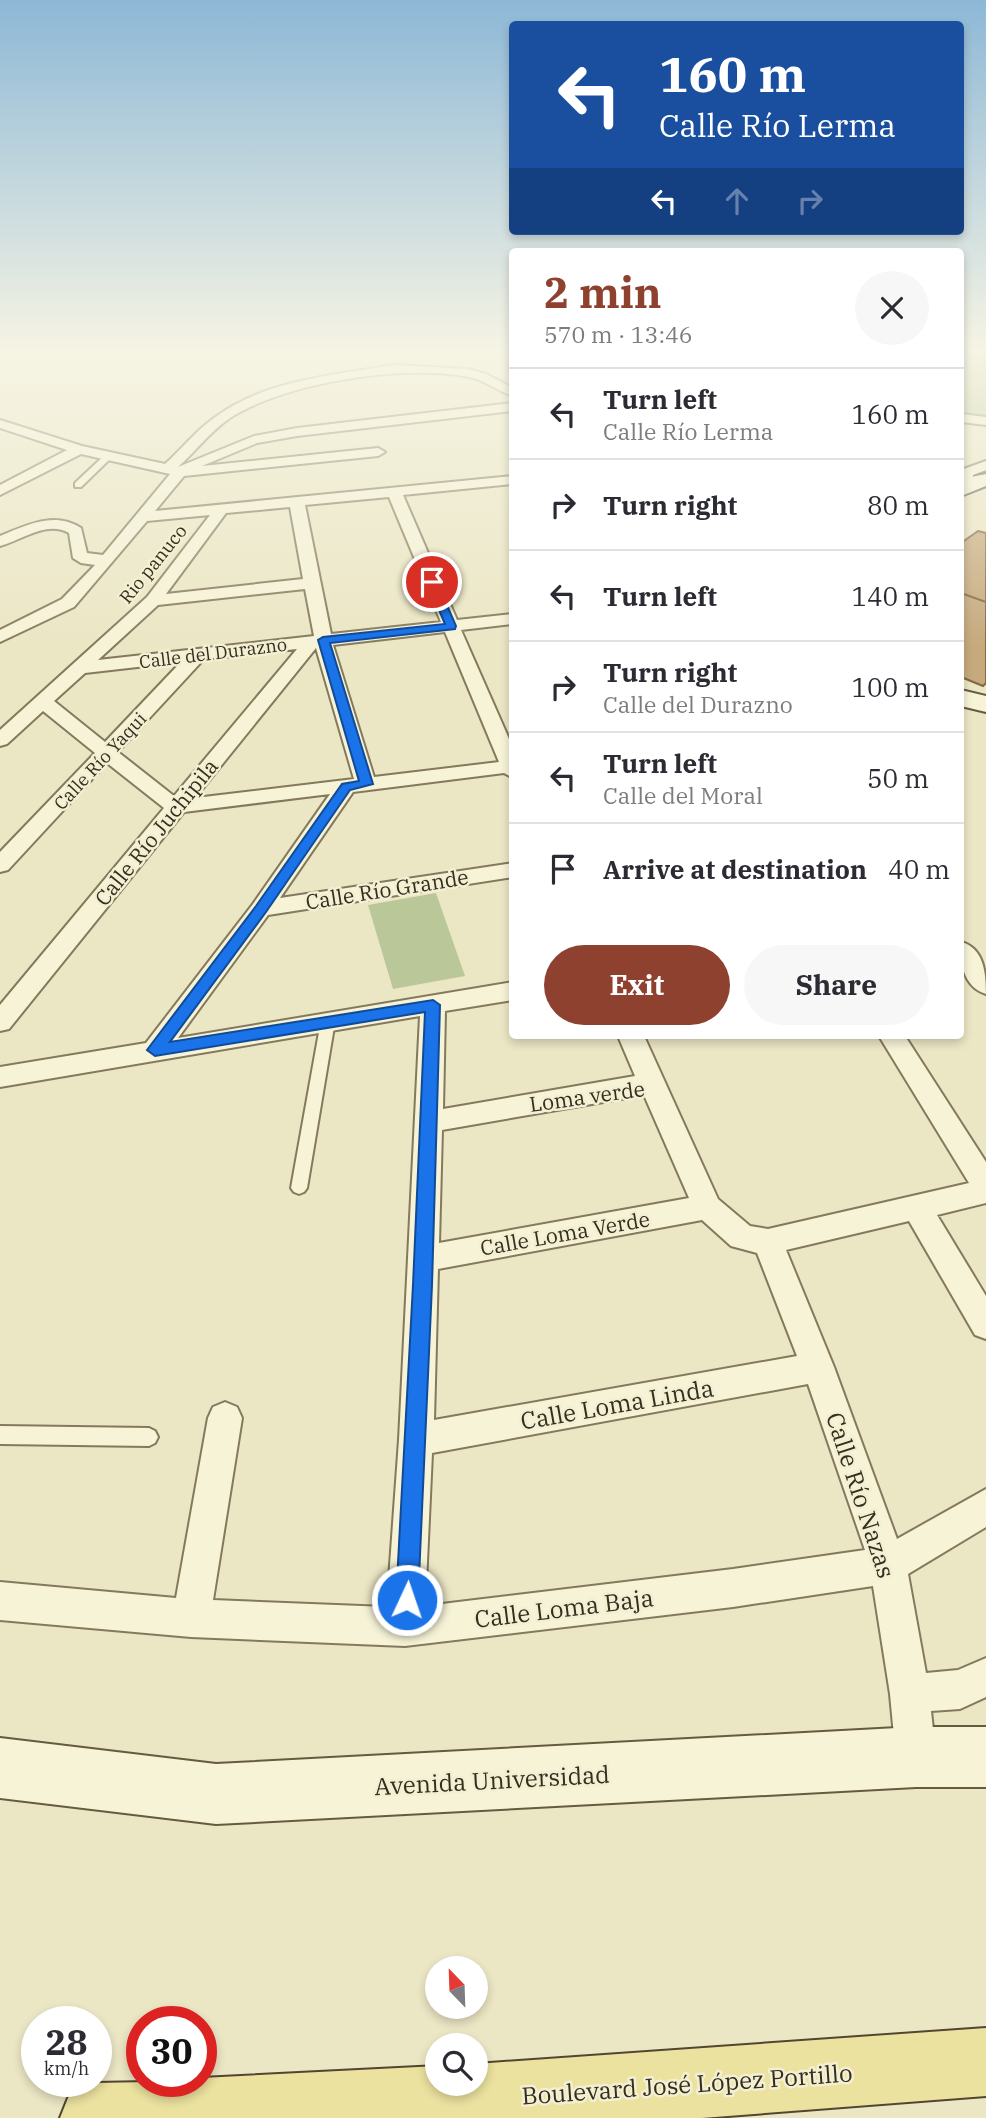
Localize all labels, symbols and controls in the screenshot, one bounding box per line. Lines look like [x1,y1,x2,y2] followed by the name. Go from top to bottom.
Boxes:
[659,42,806,105] text: 160 m
[544,49,635,140] icon: left
[659,104,896,146] text: Calle Río Lerma
[645,182,683,220] icon: left
[718,182,756,220] icon: ahead
[791,182,829,220] icon: right
[544,265,662,320] text: 2 min
[855,271,929,345] button: close
[544,319,693,349] text: 570 m · 13:46
[603,382,717,416] text: Turn left
[544,395,582,433] icon: left
[851,397,929,431] text: 160 m
[603,416,773,446] text: Calle Río Lerma
[544,486,582,524] icon: right
[603,488,737,522] text: Turn right
[867,488,929,522] text: 80 m
[114,520,192,608] street label: Rio panuco
[402,552,462,612] pin
[413,563,451,601] icon: arrive
[544,577,582,615] icon: left
[603,579,717,613] text: Turn left
[851,579,929,613] text: 140 m
[138,633,288,673] street label: Calle del Durazno
[603,655,737,689] text: Turn right
[544,668,582,706] icon: right
[851,670,929,704] text: 100 m
[603,689,793,719] text: Calle del Durazno
[49,707,151,815] street label: Calle Río Yaqui
[603,746,717,780] text: Turn left
[88,753,224,911] street label: Calle Río Juchipila
[544,759,582,797] icon: left
[867,761,929,795] text: 50 m
[603,780,763,810] text: Calle del Moral
[544,850,582,888] icon: arrive
[603,852,867,886] text: Arrive at destination
[888,852,950,886] text: 40 m
[304,862,470,916] street label: Calle Río Grande
[544,945,730,1025] button: Exit
[744,945,929,1025] button: Share
[527,1074,647,1118] street label: Loma verde
[478,1204,652,1262] street label: Calle Loma Verde
[518,1371,716,1437] street label: Calle Loma Linda
[819,1408,903,1582] street label: Calle Río Nazas
[370,1563,444,1637] position arrow
[473,1581,655,1635] street label: Calle Loma Baja
[374,1758,610,1802] street label: Avenida Universidad
[425,1956,488,2020] north arrow
[425,1956,488,2096] map controls
[126,2006,217,2097] speed limit sign: 30
[45,2019,88,2065] text: 28
[425,2033,488,2096] button: search
[521,2056,853,2112] street label: Boulevard José López Portillo
[44,2057,89,2080] text: km/h

